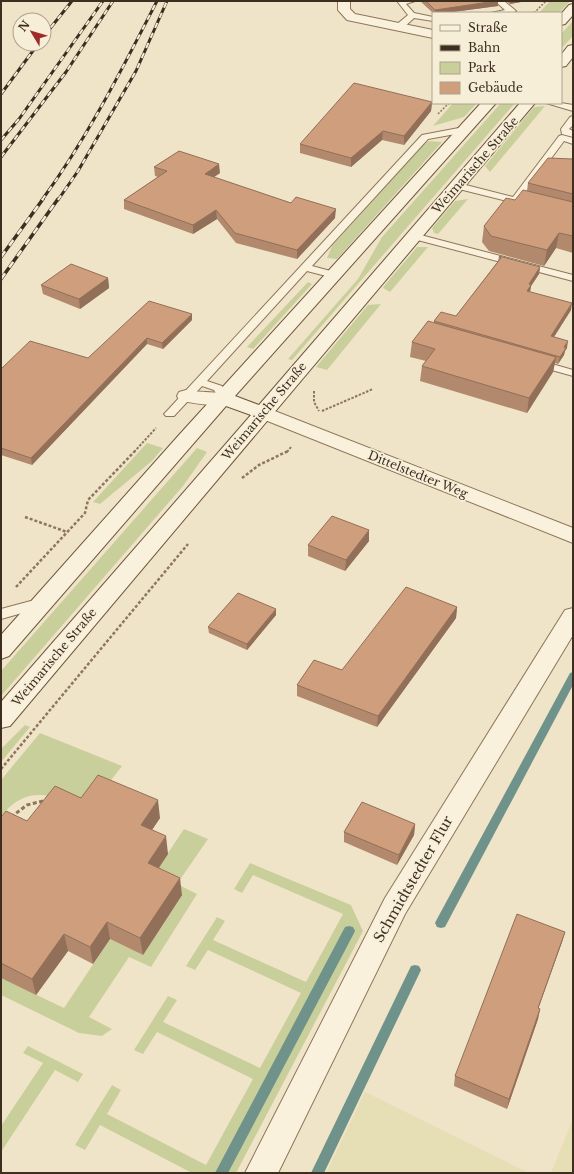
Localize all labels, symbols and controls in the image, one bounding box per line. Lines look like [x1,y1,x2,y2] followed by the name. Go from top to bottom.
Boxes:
[12,12,52,52] north arrow
[432,12,562,104] legend
[15,17,33,34] text: N
[468,20,508,35] text: Straße
[468,40,500,55] text: Bahn
[468,60,496,75] text: Park
[468,80,523,95] text: Gebäude
[428,113,521,217] street label: Weimarische Straße
[218,359,310,464] street label: Weimarische Straße
[366,447,471,501] street label: Dittelstedter Weg
[8,605,100,710] street label: Weimarische Straße
[369,812,457,946] street label: Schmidtstedter Flur

